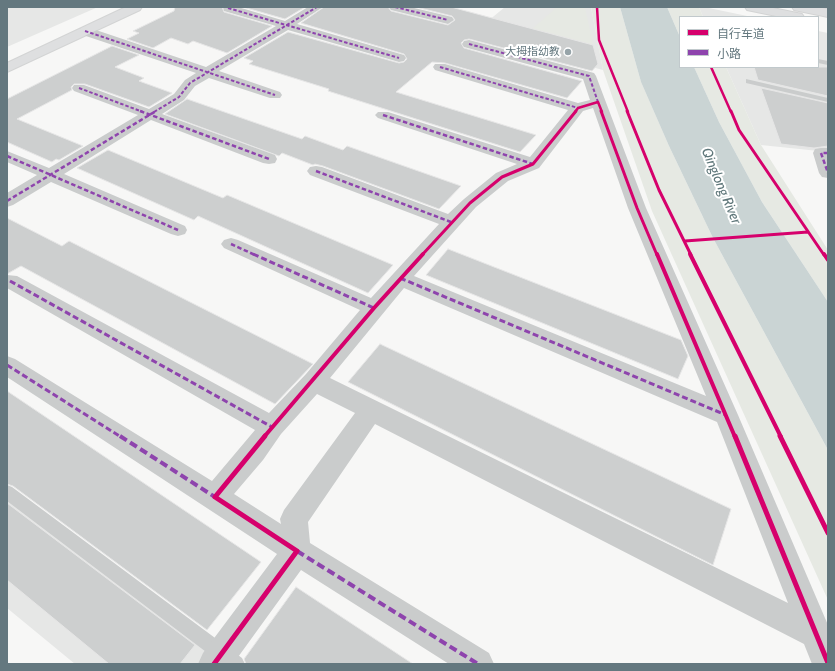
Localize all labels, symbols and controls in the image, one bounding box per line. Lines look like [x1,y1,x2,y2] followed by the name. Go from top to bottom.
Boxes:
[679,16,819,68] legend
[717,26,765,41] text: 自行车道
[505,45,560,59] place label: 大拇指幼教
[717,46,741,61] text: 小路
[563,47,573,57] marker: 大拇指幼教
[697,145,745,227] water label: Qinglong River

